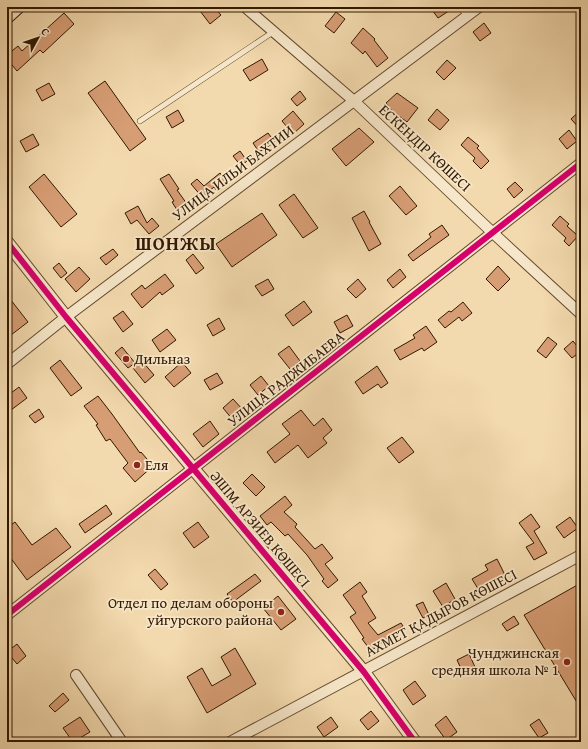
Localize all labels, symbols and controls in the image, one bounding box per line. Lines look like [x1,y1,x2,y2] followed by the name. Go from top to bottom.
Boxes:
[18,18,58,58] north arrow
[38,24,54,39] text: С
[375,99,476,196] street label: ЕСКЕНДІР КӨШЕСІ
[167,120,298,225] street label: УЛИЦА ИЛЬИ БАХТИИ
[135,229,217,257] district label: ШОНЖЫ
[223,326,349,431] street label: УЛИЦА РАДЖИБАЕВА
[133,348,190,369] place label: Дильназ
[121,354,131,364] marker: Дильназ
[145,454,169,475] place label: Еля
[132,460,142,470] marker: Еля
[205,466,315,591] street label: ӘШІМ АРЗИЕВ КӨШЕСІ
[361,564,521,662] street label: АХМЕТ ҚАДЫРОВ КӨШЕСІ
[108,592,274,630] place label: Отдел по делам обороны уйгурского района
[276,607,286,617] marker: Отдел по делам обороны уйгурского района
[432,642,559,680] place label: Чунджинская средняя школа № 1
[562,657,572,667] marker: Чунджинская средняя школа № 1

